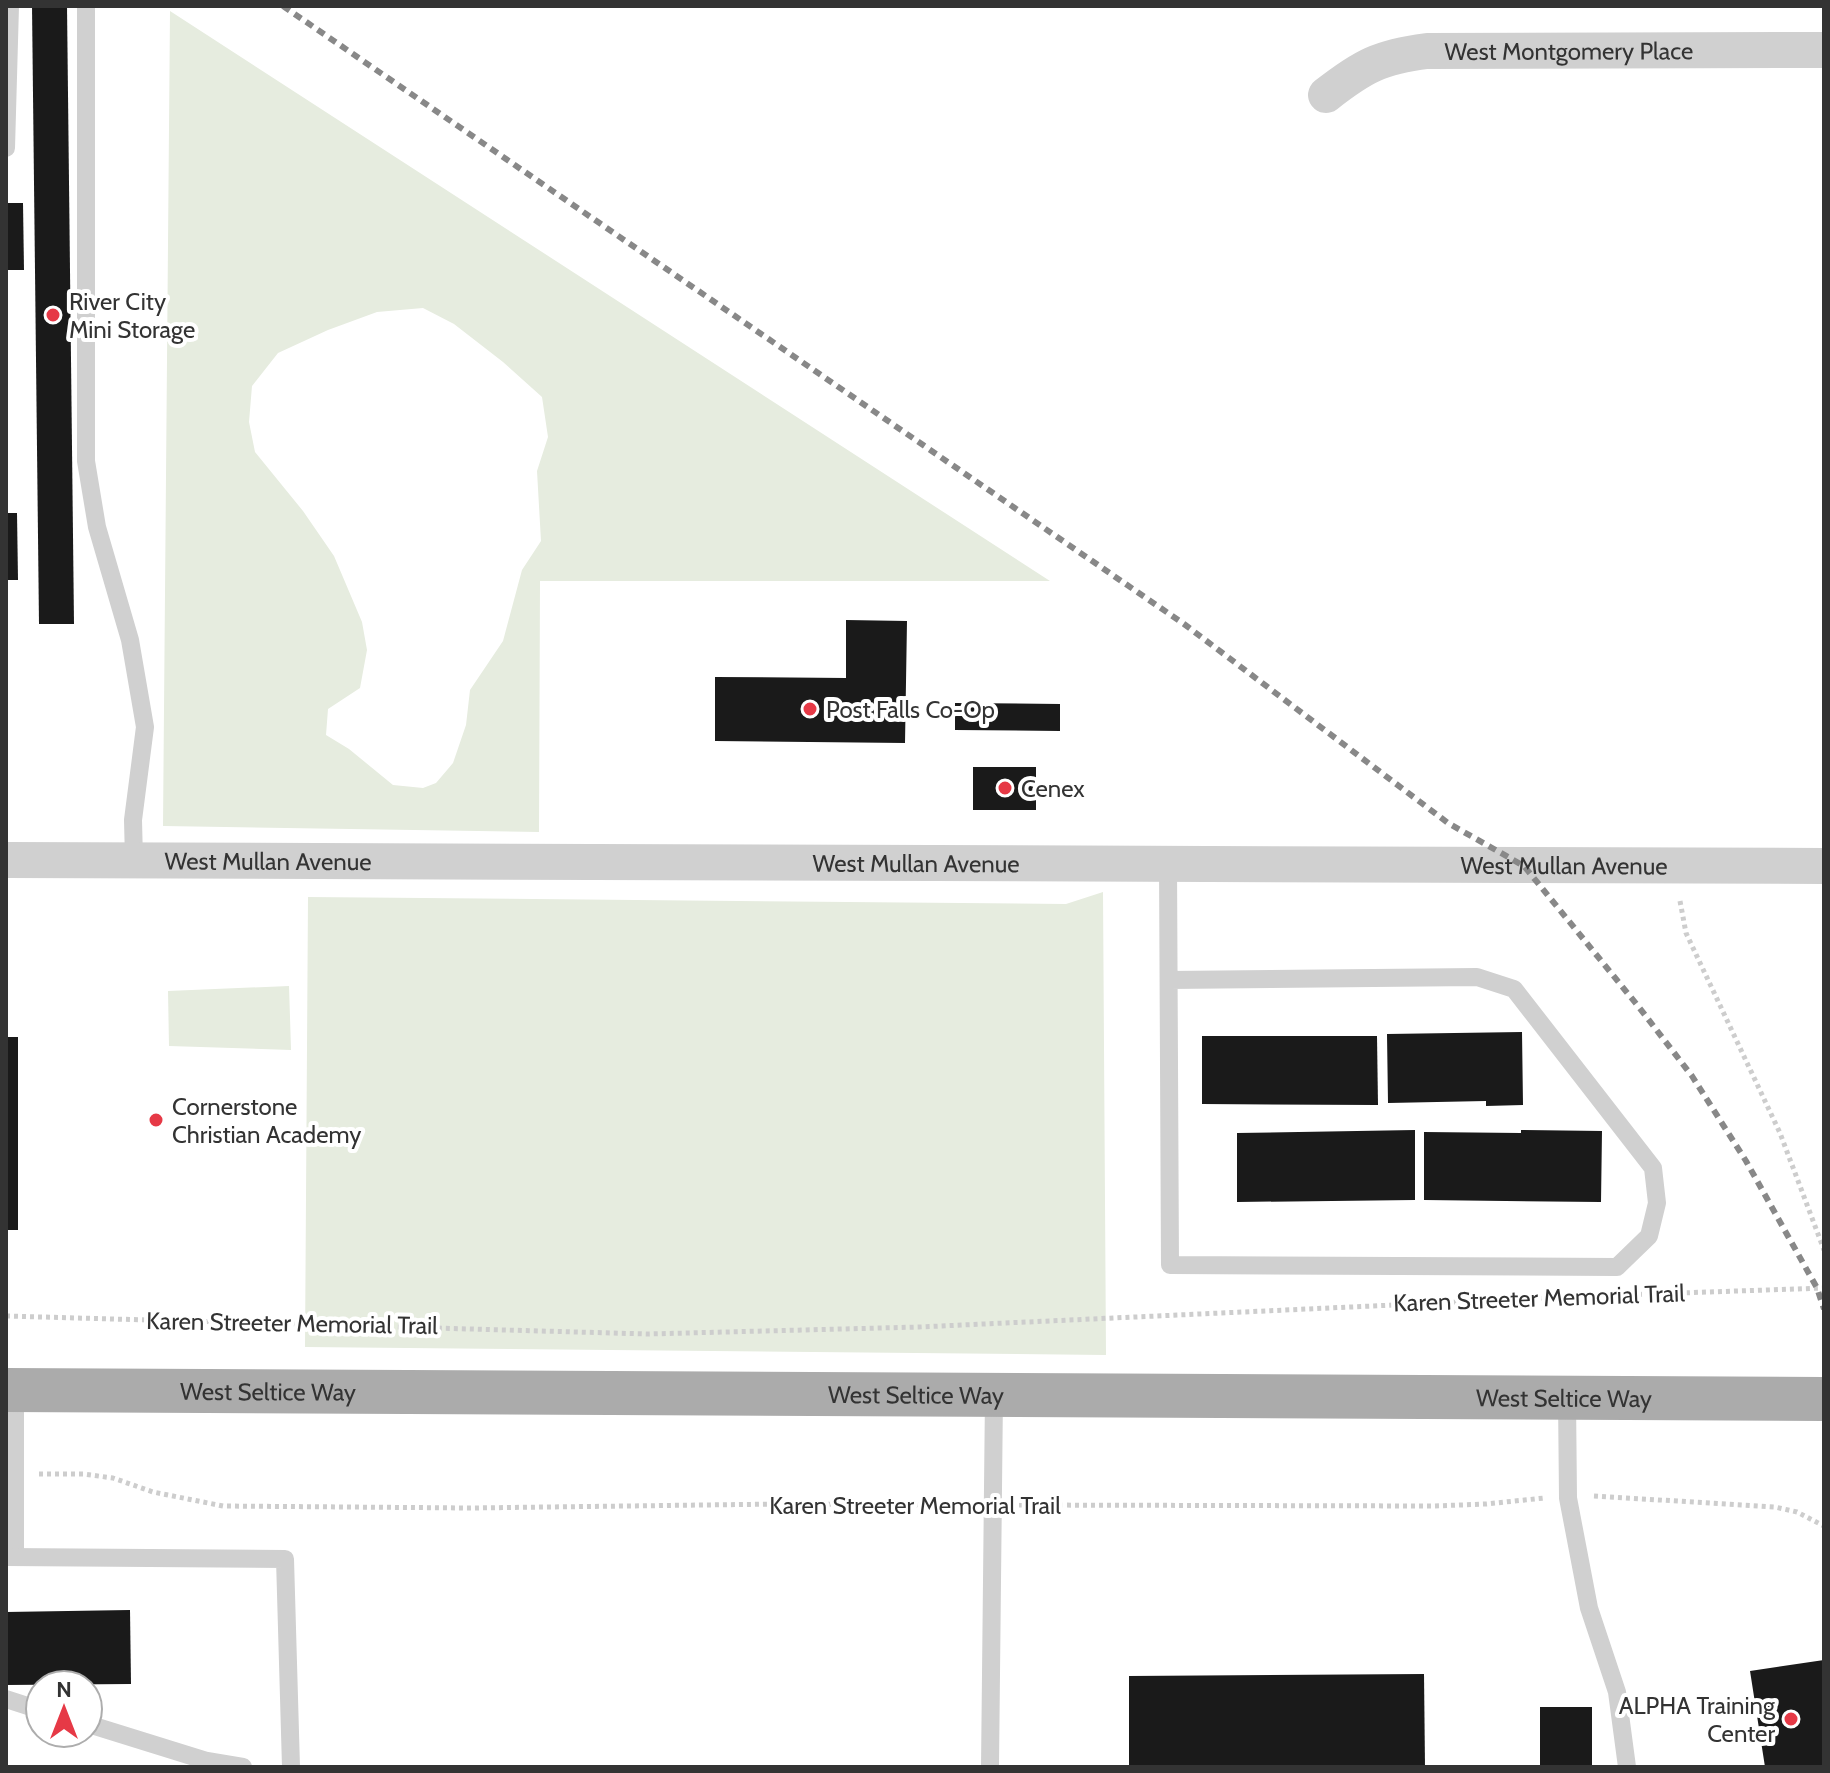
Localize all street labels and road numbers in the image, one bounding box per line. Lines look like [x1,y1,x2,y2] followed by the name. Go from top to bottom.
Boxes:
[1445,36,1693,65] street label: West Montgomery Place
[164,846,372,876] street label: West Mullan Avenue
[812,848,1020,878] street label: West Mullan Avenue
[1460,850,1668,880] street label: West Mullan Avenue
[1393,1278,1686,1318] street label: Karen Streeter Memorial Trail
[146,1306,438,1340] street label: Karen Streeter Memorial Trail
[180,1376,356,1406] street label: West Seltice Way
[828,1380,1004,1409] street label: West Seltice Way
[1476,1383,1652,1413] street label: West Seltice Way
[769,1491,1061,1520] street label: Karen Streeter Memorial Trail

